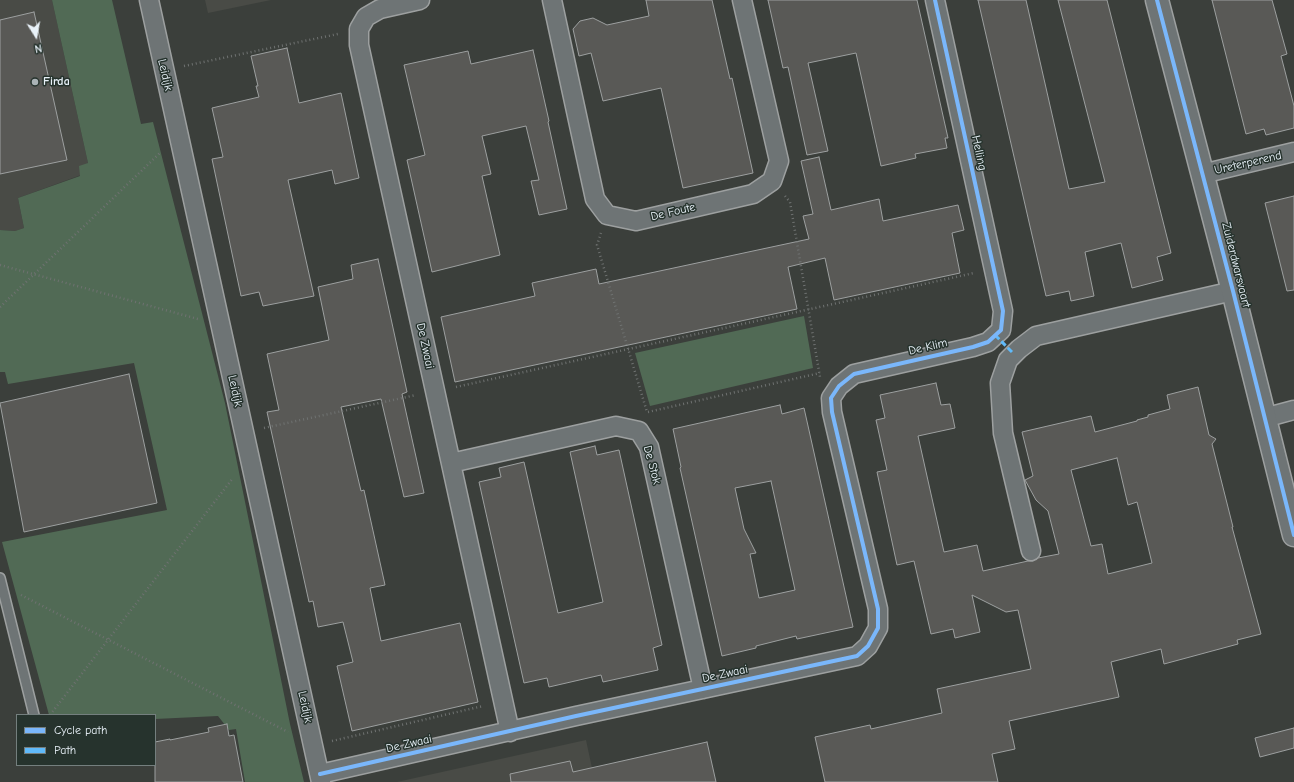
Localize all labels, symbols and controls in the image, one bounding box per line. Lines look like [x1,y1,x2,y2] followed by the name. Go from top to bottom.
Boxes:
[16,16,56,56] north arrow
[34,41,43,55] text: N
[154,58,176,92] street label: Leidijk
[43,75,70,89] place label: Firda
[30,77,40,87] marker: Firda
[968,134,990,172] street label: Helling
[1213,148,1283,178] street label: Ureterperend
[649,200,697,224] street label: De Foute
[1218,221,1254,309] street label: Zuiderdwarsvaart
[413,322,437,370] street label: De Zwaai
[907,336,949,358] street label: De Klim
[225,374,245,408] street label: Leidijk
[640,444,664,486] street label: De Stok
[701,662,749,686] street label: De Zwaai
[295,690,315,724] street label: Leidijk
[16,714,156,766] legend
[54,723,107,737] text: Cycle path
[385,732,433,756] street label: De Zwaai
[54,743,76,757] text: Path

